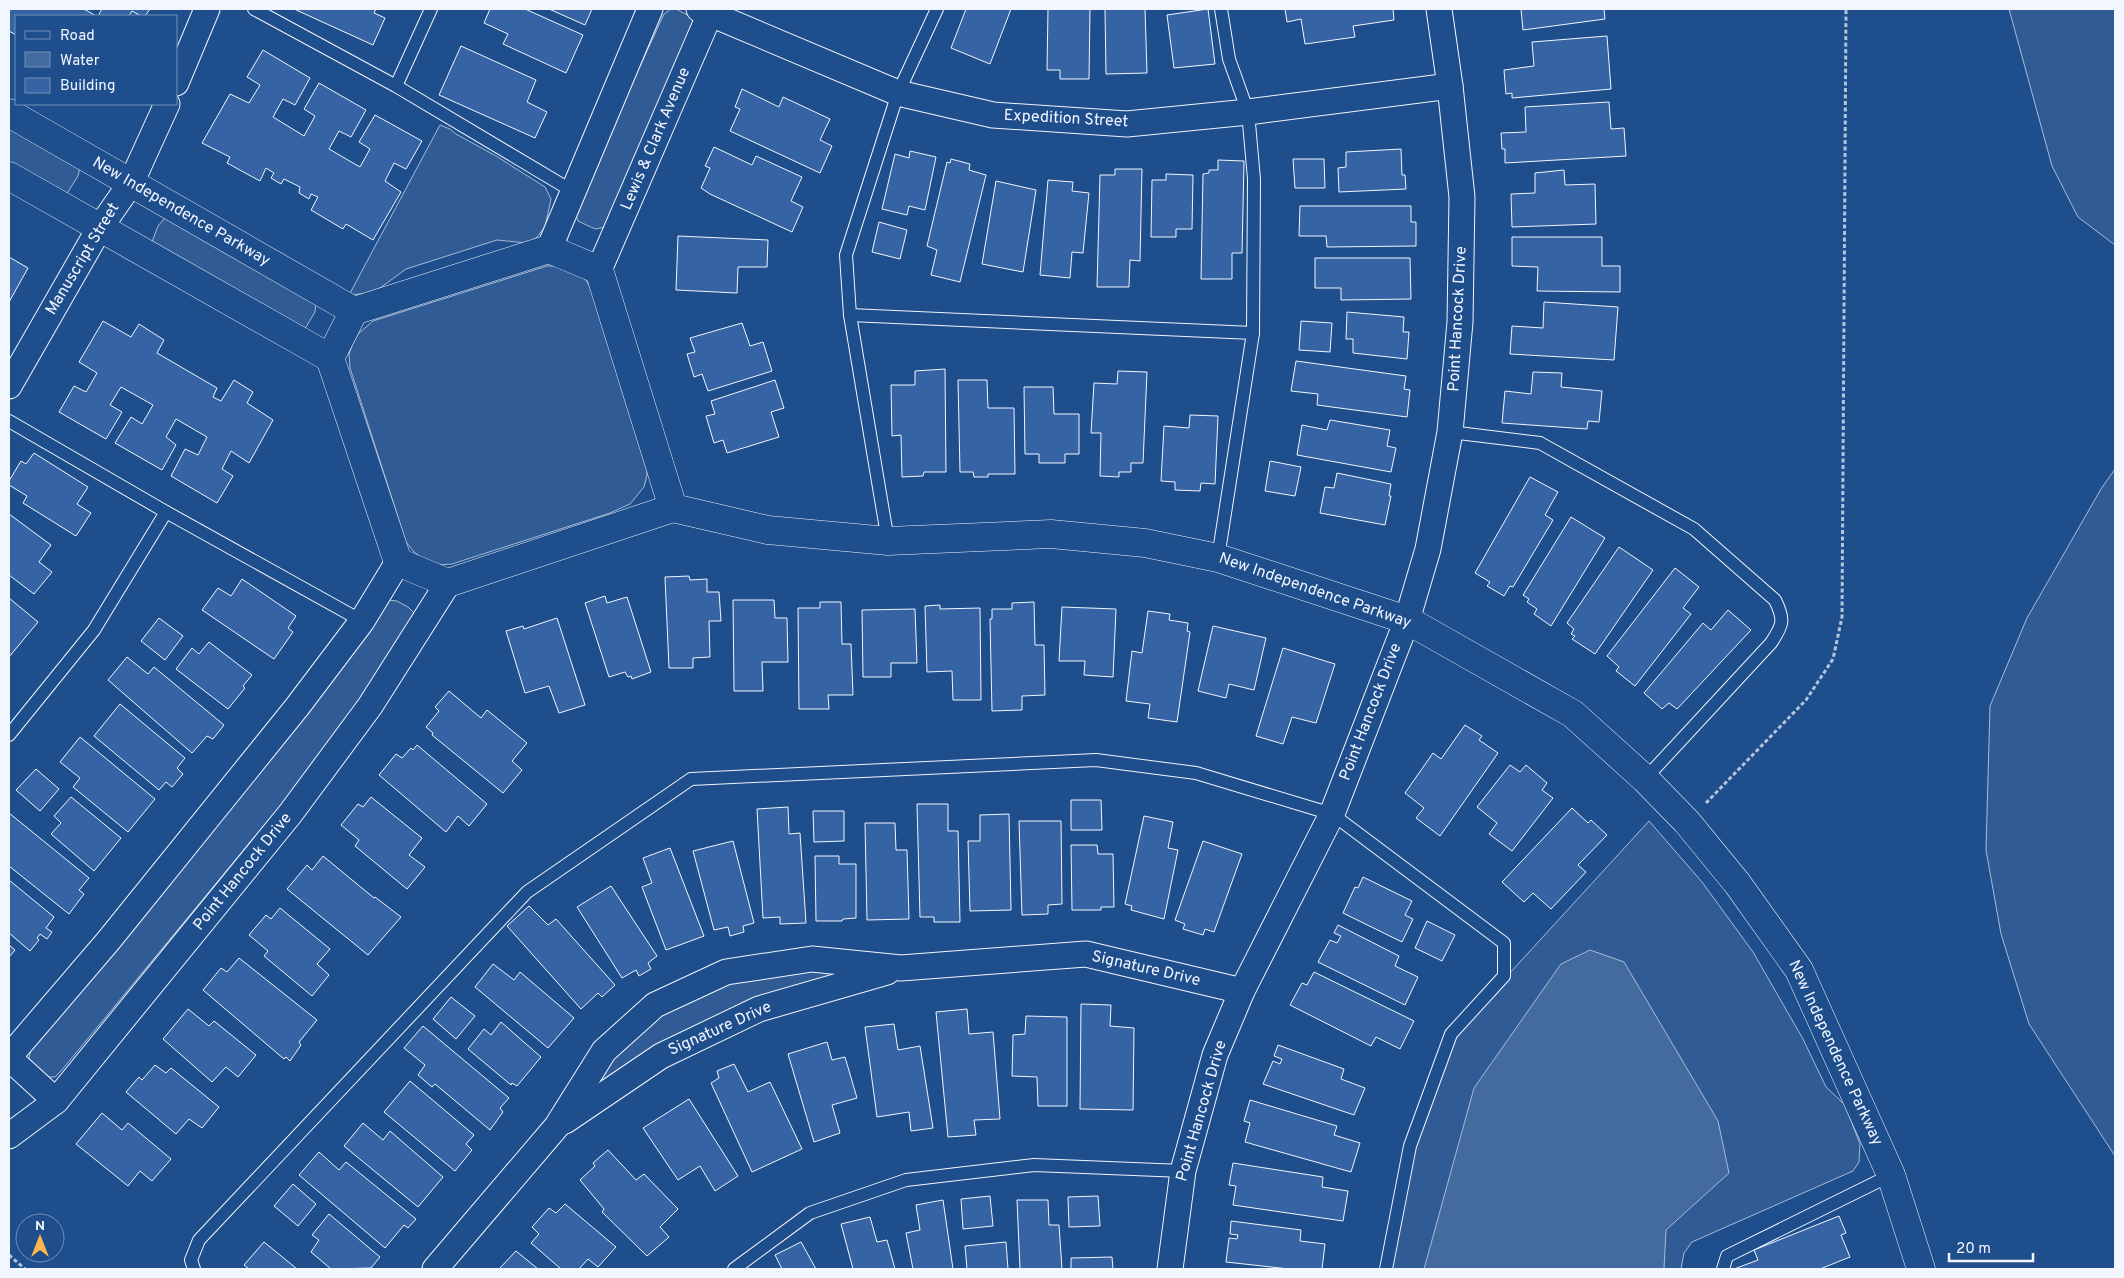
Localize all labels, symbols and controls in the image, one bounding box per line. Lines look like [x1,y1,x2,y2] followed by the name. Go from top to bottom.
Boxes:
[15,15,178,105] legend
[60,27,95,46] text: Road
[60,52,100,71] text: Water
[617,65,695,213] street label: Lewis & Clark Avenue
[60,77,115,96] text: Building
[1003,106,1129,132] street label: Expedition Street
[88,153,274,271] street label: New Independence Parkway
[42,199,124,319] street label: Manuscript Street
[1444,246,1472,392] street label: Point Hancock Drive
[1216,549,1414,633] street label: New Independence Parkway
[1336,640,1406,784] street label: Point Hancock Drive
[189,809,297,935] street label: Point Hancock Drive
[1090,947,1202,991] street label: Signature Drive
[1783,957,1887,1149] street label: New Independence Parkway
[665,997,775,1061] street label: Signature Drive
[1172,1038,1232,1184] street label: Point Hancock Drive
[15,1213,65,1263] north arrow
[35,1218,45,1235] text: N
[1949,1230,2033,1262] scale bar
[1956,1240,1991,1259] text: 20 m

